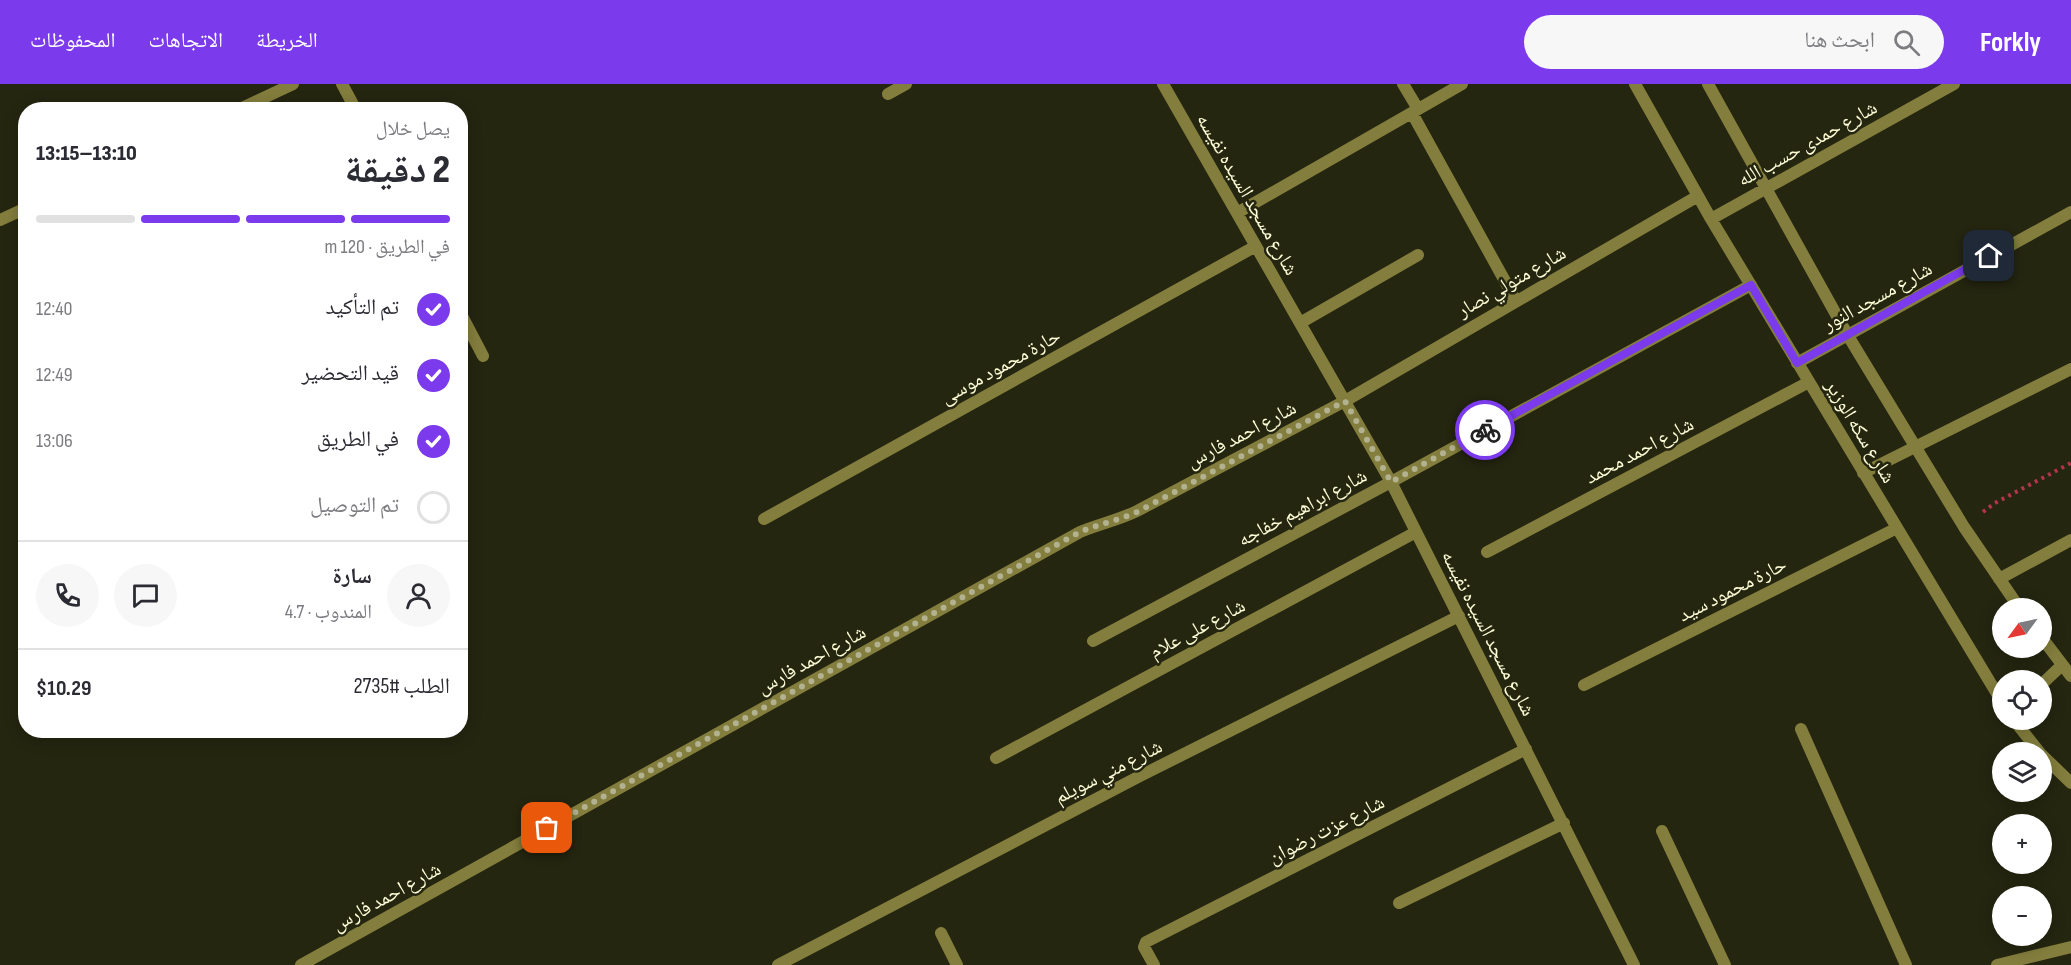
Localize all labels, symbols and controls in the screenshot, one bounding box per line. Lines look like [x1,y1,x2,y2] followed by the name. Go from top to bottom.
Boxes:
[1524,15,1944,69] search box
[1890,26,1923,59] icon: search
[1980,26,2041,59] text: Forkly
[1804,27,1875,54] text: ابحث هنا
[30,28,115,53] text: المحفوظات
[148,28,223,53] text: الاتجاهات
[256,28,318,53] text: الخريطة
[1734,96,1881,192] street label: شارع حمدى حسب الله
[1191,109,1303,280] street label: شارع مسجد السيده نفيسه
[376,117,450,141] text: يصل خلال
[36,140,137,167] text: 13:10–13:15
[345,147,450,194] text: 2 دقيقة
[1963,230,2014,281] pin
[325,235,450,259] text: في الطريق · 120 m
[1972,239,2005,272] icon: home
[1452,241,1572,326] street label: شارع متولي نصار
[1818,257,1936,337] street label: شارع مسجد النور
[417,293,450,326] icon: check
[325,294,399,321] text: تم التأكيد
[36,297,73,321] text: 12:40
[936,324,1065,410] street label: حارة محمود موسى
[417,359,450,392] icon: check
[302,360,399,387] text: قيد التحضير
[36,363,73,387] text: 12:49
[1819,374,1901,488] street label: شارع سكه الوزير
[1182,396,1301,474] street label: شارع احمد فارس
[1455,400,1515,460] courier
[1581,412,1698,490] street label: شارع احمد محمد
[1469,414,1502,447] icon: bike
[417,425,450,458] icon: check
[317,426,399,453] text: في الطريق
[36,429,73,453] text: 13:06
[1234,464,1372,553] street label: شارع ابراهيم خفاجه
[310,492,399,519] text: تم التوصيل
[1436,547,1540,720] street label: شارع مسجد السيده نفيسه
[1674,552,1791,627] street label: حارة محمود سيد
[333,563,372,590] text: سارة
[36,564,99,627] button: phone
[114,564,177,627] button: chat
[387,564,450,627] button: person
[1145,594,1250,665] street label: شارع على علام
[1992,598,2052,658] north arrow
[1992,598,2052,946] map controls
[285,600,372,624] text: المندوب · 4.7
[753,620,870,700] street label: شارع احمد فارس
[1992,670,2052,730] button: locate
[353,673,450,700] text: الطلب #2735
[36,675,91,702] text: $10.29
[1050,734,1168,812] street label: شارع مني سويلم
[1992,742,2052,802] button: layers
[1264,790,1389,869] street label: شارع عزت رضوان
[521,802,572,853] pin
[530,811,563,844] icon: bag
[1992,814,2052,874] button: +
[328,857,445,937] street label: شارع احمد فارس
[1992,886,2052,946] button: −

